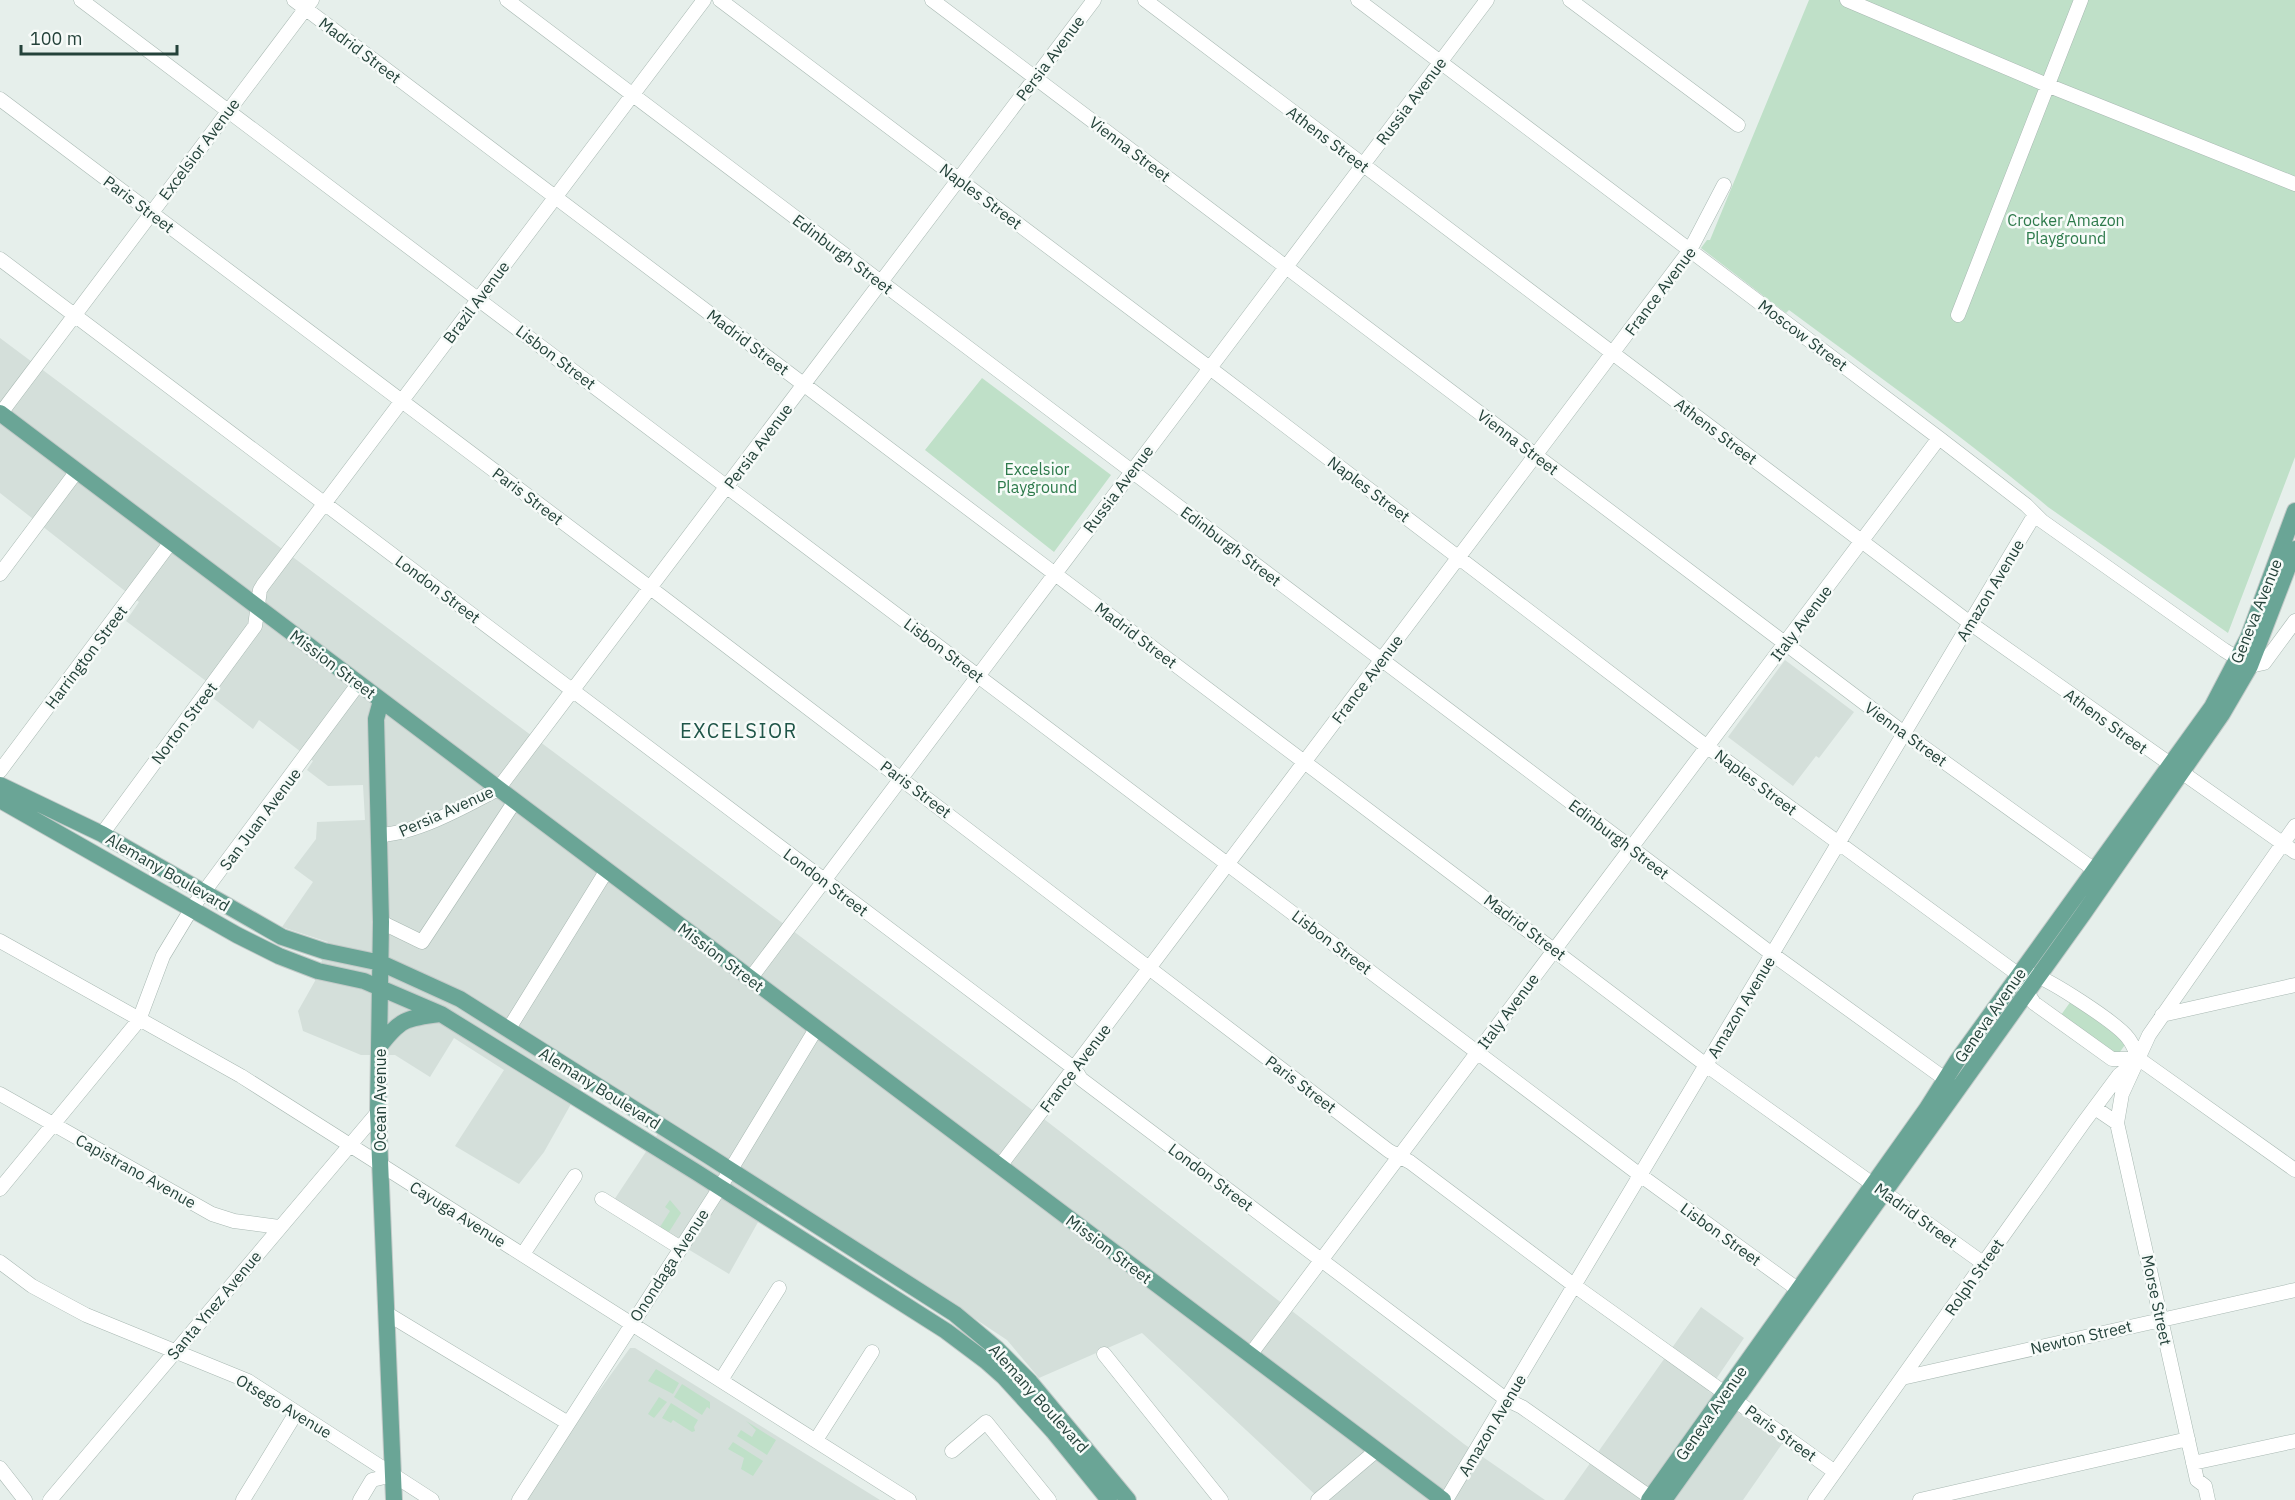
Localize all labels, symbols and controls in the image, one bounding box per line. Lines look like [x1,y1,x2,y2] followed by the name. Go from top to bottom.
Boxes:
[1011,11,1089,105] street label: Persia Avenue
[315,13,405,87] street label: Madrid Street
[21,18,177,56] scale bar
[30,27,82,50] text: 100 m
[1372,53,1451,149] street label: Russia Avenue
[154,94,244,204] street label: Excelsior Avenue
[1283,101,1373,177] street label: Athens Street
[1085,112,1175,186] street label: Vienna Street
[936,159,1026,233] street label: Naples Street
[100,171,178,237] street label: Paris Street
[789,210,897,298] street label: Edinburgh Street
[2007,210,2125,248] park label: Crocker Amazon Playground
[1620,242,1700,339] street label: France Avenue
[439,257,514,347] street label: Brazil Avenue
[1754,295,1852,375] street label: Moscow Street
[703,305,793,379] street label: Madrid Street
[512,320,600,394] street label: Lisbon Street
[1671,393,1761,469] street label: Athens Street
[719,399,797,493] street label: Persia Avenue
[1473,405,1563,479] street label: Vienna Street
[1079,441,1158,537] street label: Russia Avenue
[1324,452,1414,526] street label: Naples Street
[997,459,1077,497] park label: Excelsior Playground
[489,463,567,529] street label: Paris Street
[1177,502,1285,590] street label: Edinburgh Street
[1952,535,2028,645] street label: Amazon Avenue
[392,551,484,627] street label: London Street
[2226,556,2286,666] street label: Geneva Avenue
[1766,581,1836,665] street label: Italy Avenue
[1091,598,1181,672] street label: Madrid Street
[41,601,131,713] street label: Harrington Street
[900,613,988,687] street label: Lisbon Street
[286,625,380,703] street label: Mission Street
[1327,630,1407,727] street label: France Avenue
[147,678,221,768] street label: Norton Street
[2060,684,2152,758] street label: Athens Street
[1861,697,1951,771] street label: Vienna Street
[680,717,798,744] district label: EXCELSIOR
[1711,745,1801,819] street label: Naples Street
[877,756,955,822] street label: Paris Street
[215,764,305,874] street label: San Juan Avenue
[396,781,497,841] street label: Persia Avenue
[1565,795,1673,883] street label: Edinburgh Street
[103,828,233,916] street label: Alemany Boulevard
[780,844,872,920] street label: London Street
[1480,890,1570,964] street label: Madrid Street
[1288,905,1376,979] street label: Lisbon Street
[674,918,768,996] street label: Mission Street
[1703,952,1779,1062] street label: Amazon Avenue
[1950,964,2030,1066] street label: Geneva Avenue
[1473,969,1543,1053] street label: Italy Avenue
[1035,1019,1115,1116] street label: France Avenue
[536,1043,664,1133] street label: Alemany Boulevard
[370,1048,390,1151] street label: Ocean Avenue
[1262,1051,1340,1117] street label: Paris Street
[72,1130,200,1212] street label: Capistrano Avenue
[1165,1139,1257,1215] street label: London Street
[406,1176,510,1252] street label: Cayuga Avenue
[1871,1178,1961,1252] street label: Madrid Street
[1677,1198,1765,1270] street label: Lisbon Street
[625,1205,713,1325] street label: Onondaga Avenue
[1062,1210,1156,1288] street label: Mission Street
[1940,1235,2008,1319] street label: Rolph Street
[163,1246,266,1364] street label: Santa Ynez Avenue
[2138,1253,2176,1347] street label: Morse Street
[2028,1316,2134,1358] street label: Newton Street
[985,1339,1093,1457] street label: Alemany Boulevard
[1671,1362,1751,1464] street label: Geneva Avenue
[233,1370,336,1442] street label: Otsego Avenue
[1454,1370,1530,1480] street label: Amazon Avenue
[1741,1400,1821,1466] street label: Paris Street

